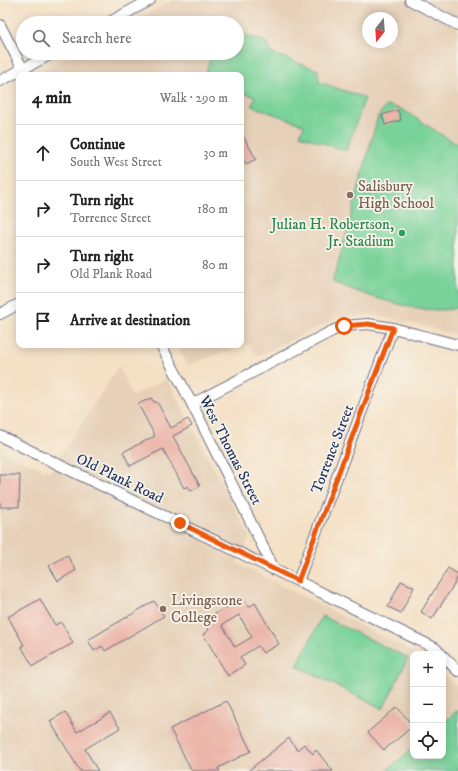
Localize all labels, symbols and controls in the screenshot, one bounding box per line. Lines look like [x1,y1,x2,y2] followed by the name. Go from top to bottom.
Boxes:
[362,12,398,48] north arrow
[16,16,244,60] search box
[30,27,52,49] icon: search
[62,29,131,48] text: Search here
[32,87,71,109] text: 4 min
[160,90,228,106] text: Walk · 290 m
[70,135,125,154] text: Continue
[32,142,54,164] icon: ahead
[204,145,228,161] text: 30 m
[70,154,162,170] text: South West Street
[358,177,435,213] place label: Salisbury High School
[345,190,355,200] marker: Salisbury High School
[70,191,133,210] text: Turn right
[32,198,54,220] icon: right
[197,201,228,217] text: 180 m
[70,210,151,226] text: Torrence Street
[269,215,394,251] place label: Julian H. Robertson, Jr. Stadium
[397,228,407,238] marker: Julian H. Robertson, Jr. Stadium
[70,247,133,266] text: Turn right
[32,254,54,276] icon: right
[202,257,228,273] text: 80 m
[70,266,152,282] text: Old Plank Road
[32,310,54,332] icon: arrive
[70,311,190,330] text: Arrive at destination
[335,317,353,335] route start
[194,392,266,508] street label: West Thomas Street
[307,402,358,496] street label: Torrence Street
[73,449,167,508] street label: Old Plank Road
[171,514,189,532] route end
[171,591,242,627] place label: Livingstone College
[158,604,168,614] marker: Livingstone College
[410,651,446,759] map controls
[410,651,446,687] button: +
[410,687,446,723] button: −
[410,723,446,759] button: locate

